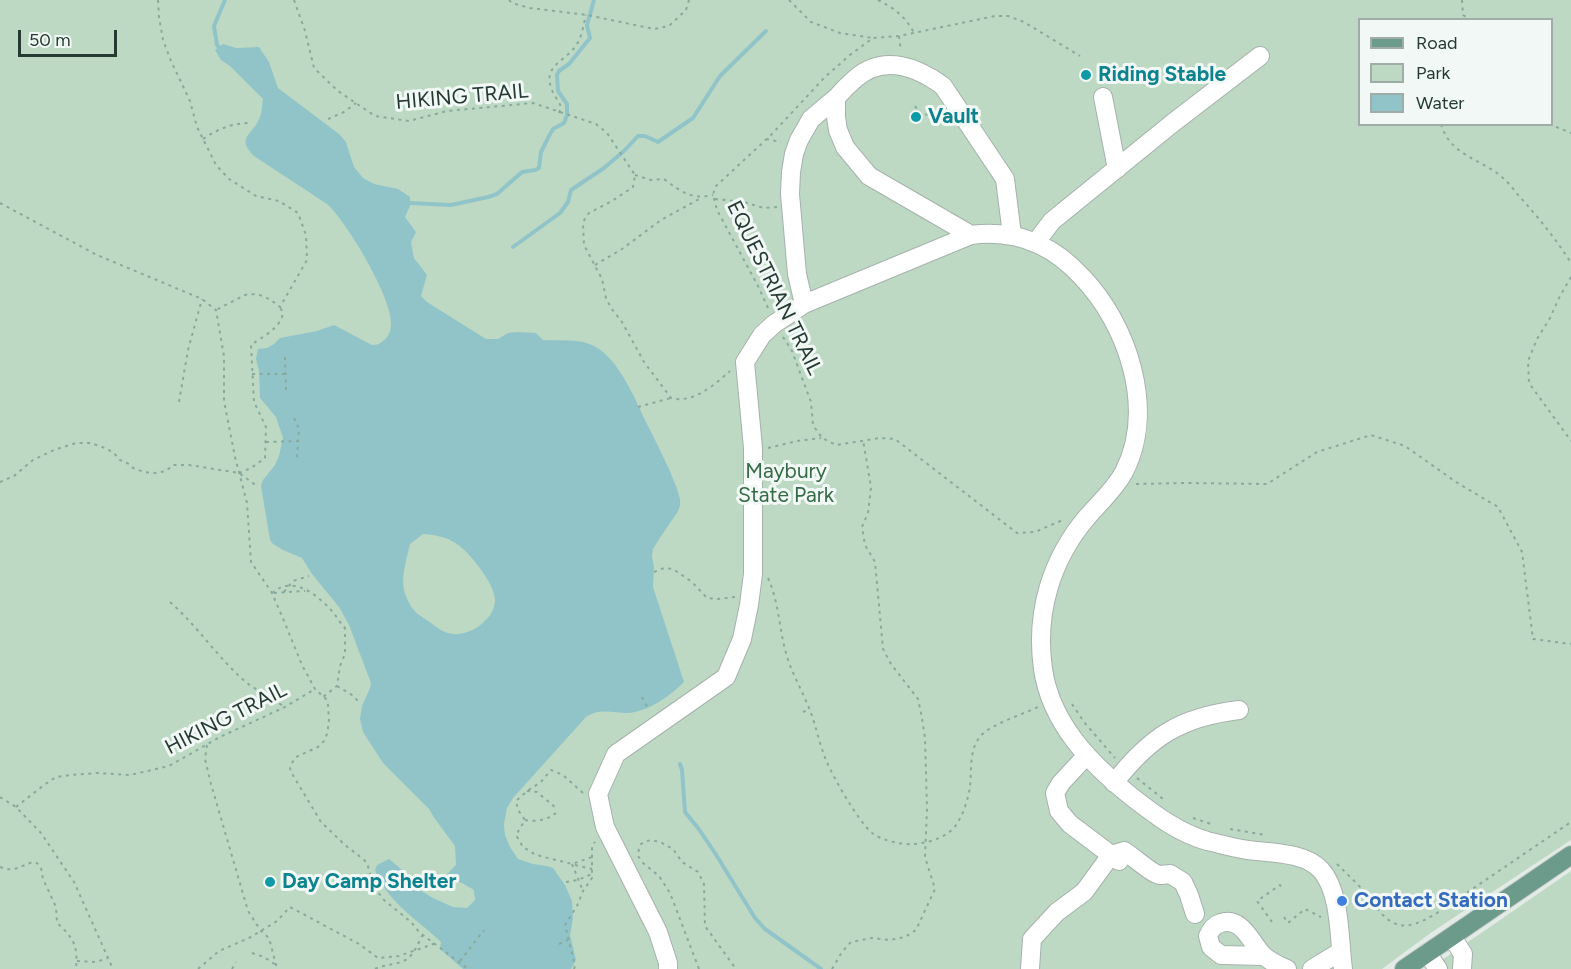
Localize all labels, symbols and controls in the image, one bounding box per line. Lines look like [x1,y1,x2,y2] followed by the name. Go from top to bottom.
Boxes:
[21,18,120,56] scale bar
[1358,18,1553,126] legend
[29,29,71,51] text: 50 m
[1416,32,1457,54] text: Road
[1098,62,1226,88] place label: Riding Stable
[1416,62,1450,84] text: Park
[1079,68,1093,82] marker: Riding Stable
[395,79,529,115] street label: HIKING TRAIL
[1416,92,1464,114] text: Water
[928,104,979,130] place label: Vault
[909,110,923,124] marker: Vault
[721,197,827,379] street label: EQUESTRIAN TRAIL
[738,459,834,509] park label: Maybury State Park
[161,678,291,760] street label: HIKING TRAIL
[282,869,456,895] place label: Day Camp Shelter
[263,875,277,889] marker: Day Camp Shelter
[1354,888,1508,914] place label: Contact Station
[1335,894,1349,908] marker: Contact Station

